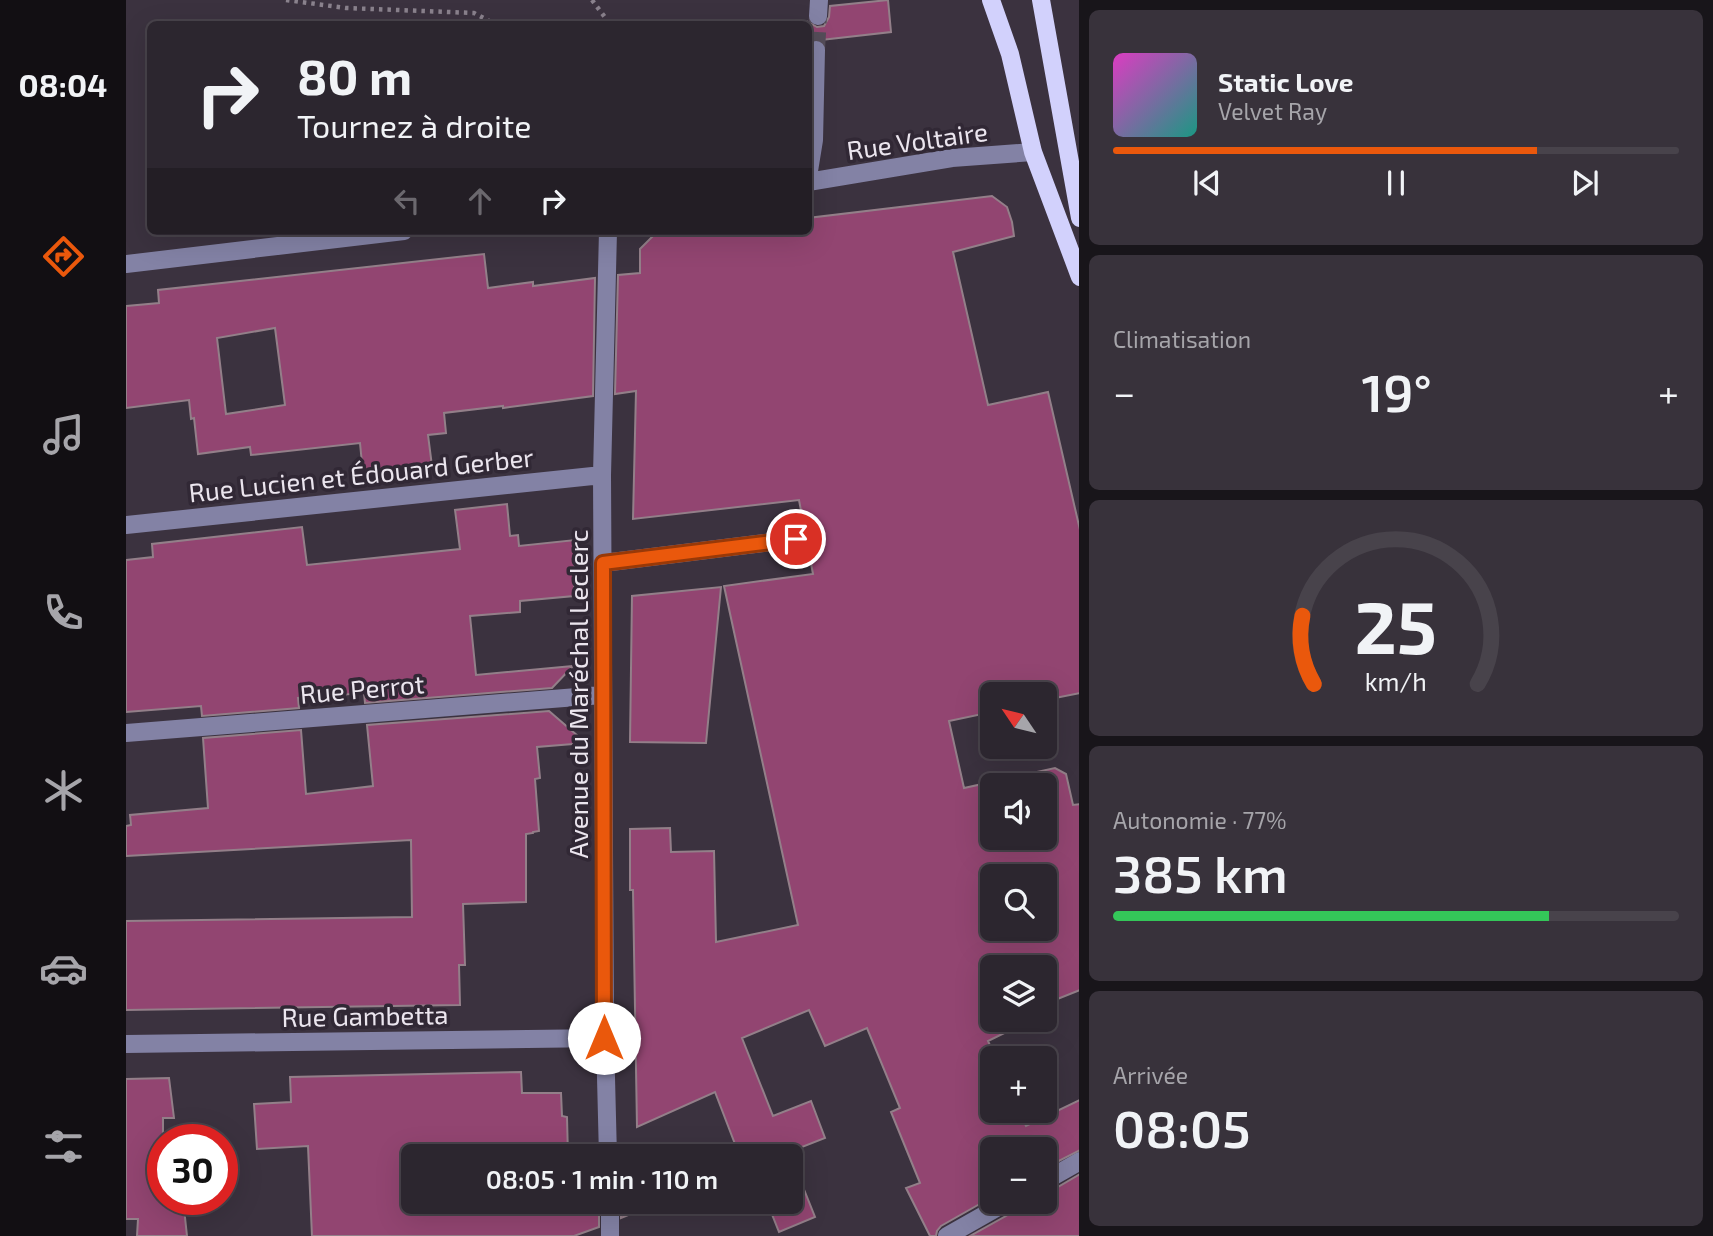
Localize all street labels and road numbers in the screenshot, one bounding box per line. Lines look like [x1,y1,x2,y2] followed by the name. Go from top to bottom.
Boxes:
[845,115,989,165] street label: Rue Voltaire
[187,440,535,508] street label: Rue Lucien et Édouard Gerber
[562,529,593,859] street label: Avenue du Maréchal Leclerc
[298,667,426,709] street label: Rue Perrot
[281,998,449,1032] street label: Rue Gambetta

